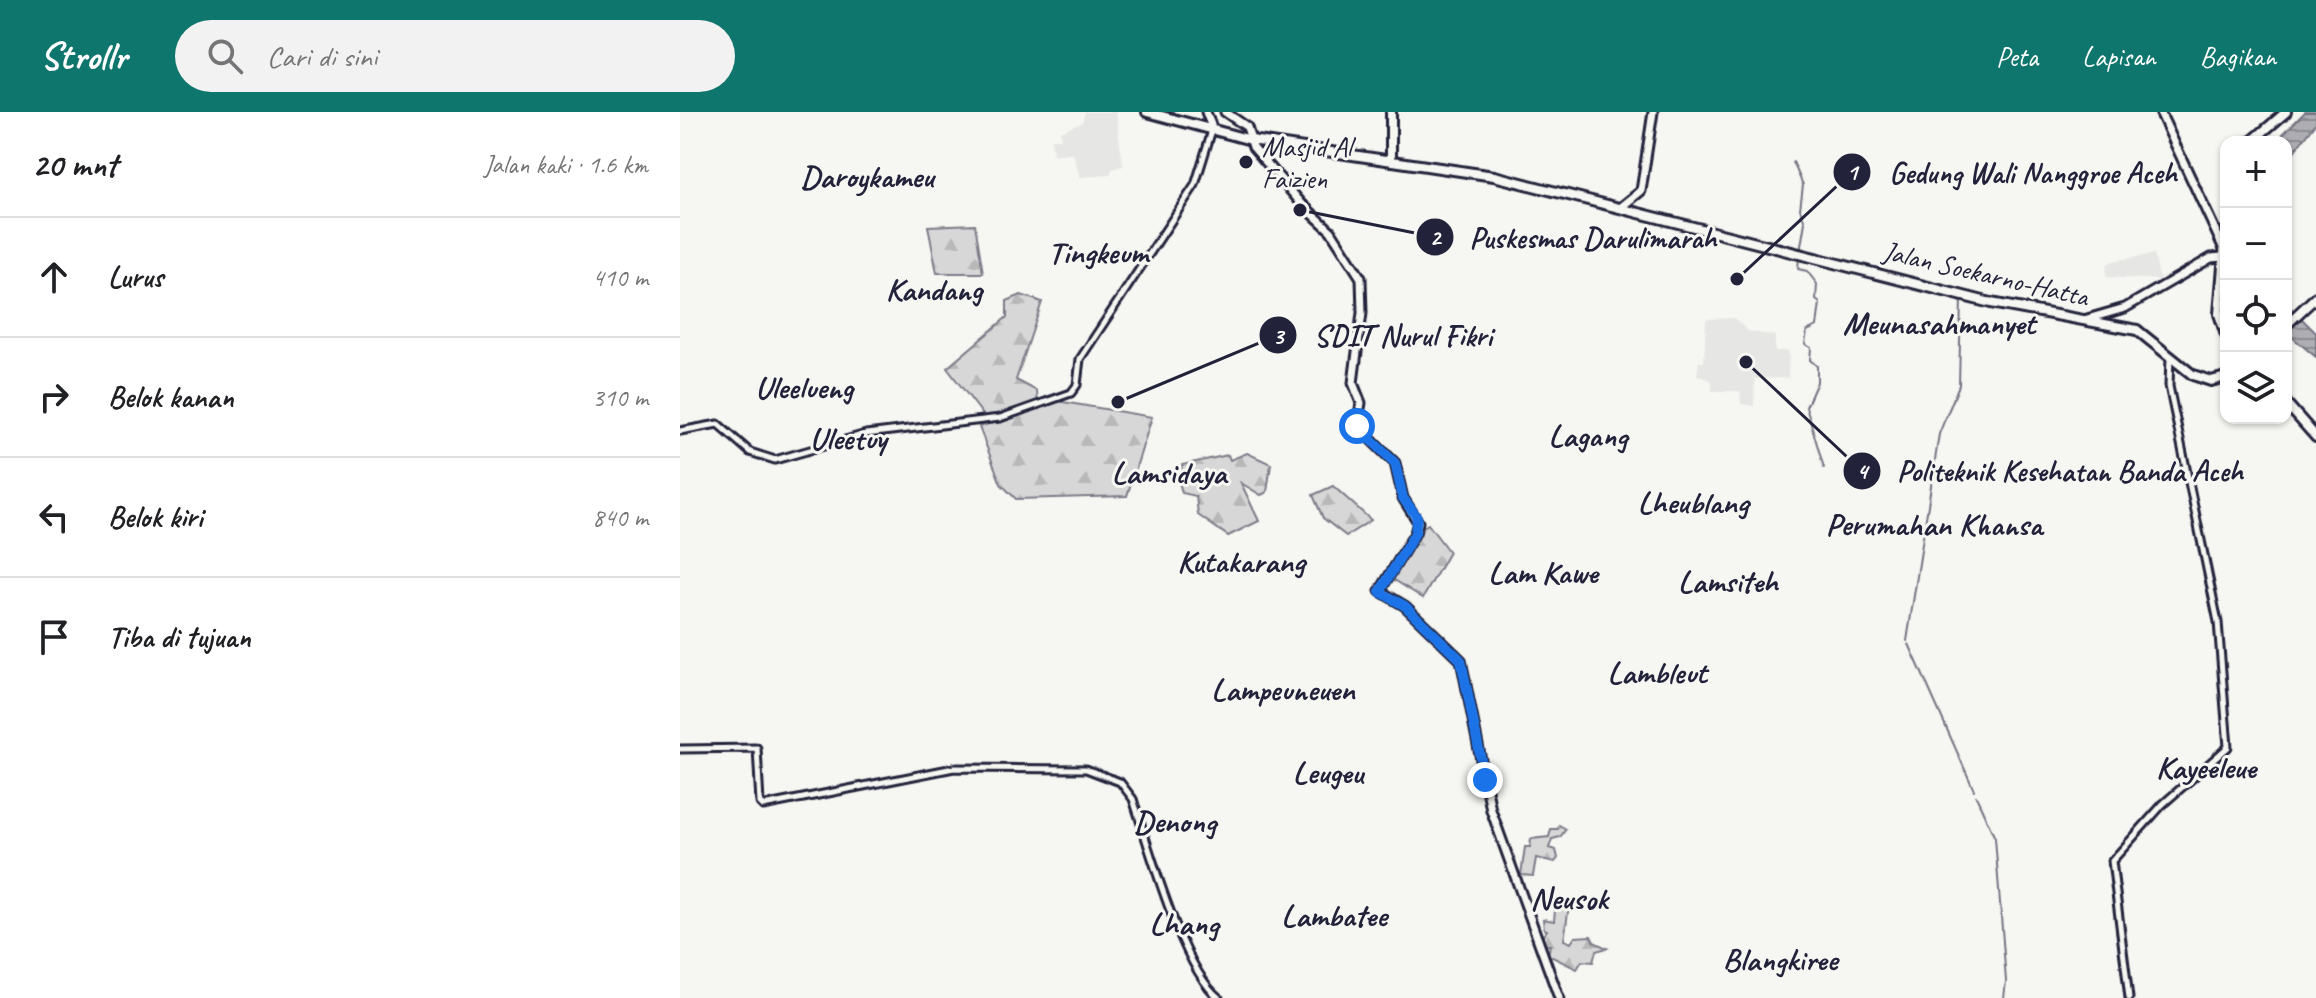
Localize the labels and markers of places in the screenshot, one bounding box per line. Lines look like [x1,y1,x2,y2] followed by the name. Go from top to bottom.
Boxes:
[1262,129,1357,196] place label: Masjid Al Faizien
[1832,145,2194,199] callout: Gedung Wali Nanggroe Aceh
[1237,153,1255,171] marker: Masjid Al Faizien
[1415,210,1732,264] callout: Puskesmas Darulimarah
[1258,308,1509,362] callout: SDIT Nurul Fikri
[1842,444,2258,498] callout: Politeknik Kesehatan Banda Aceh

